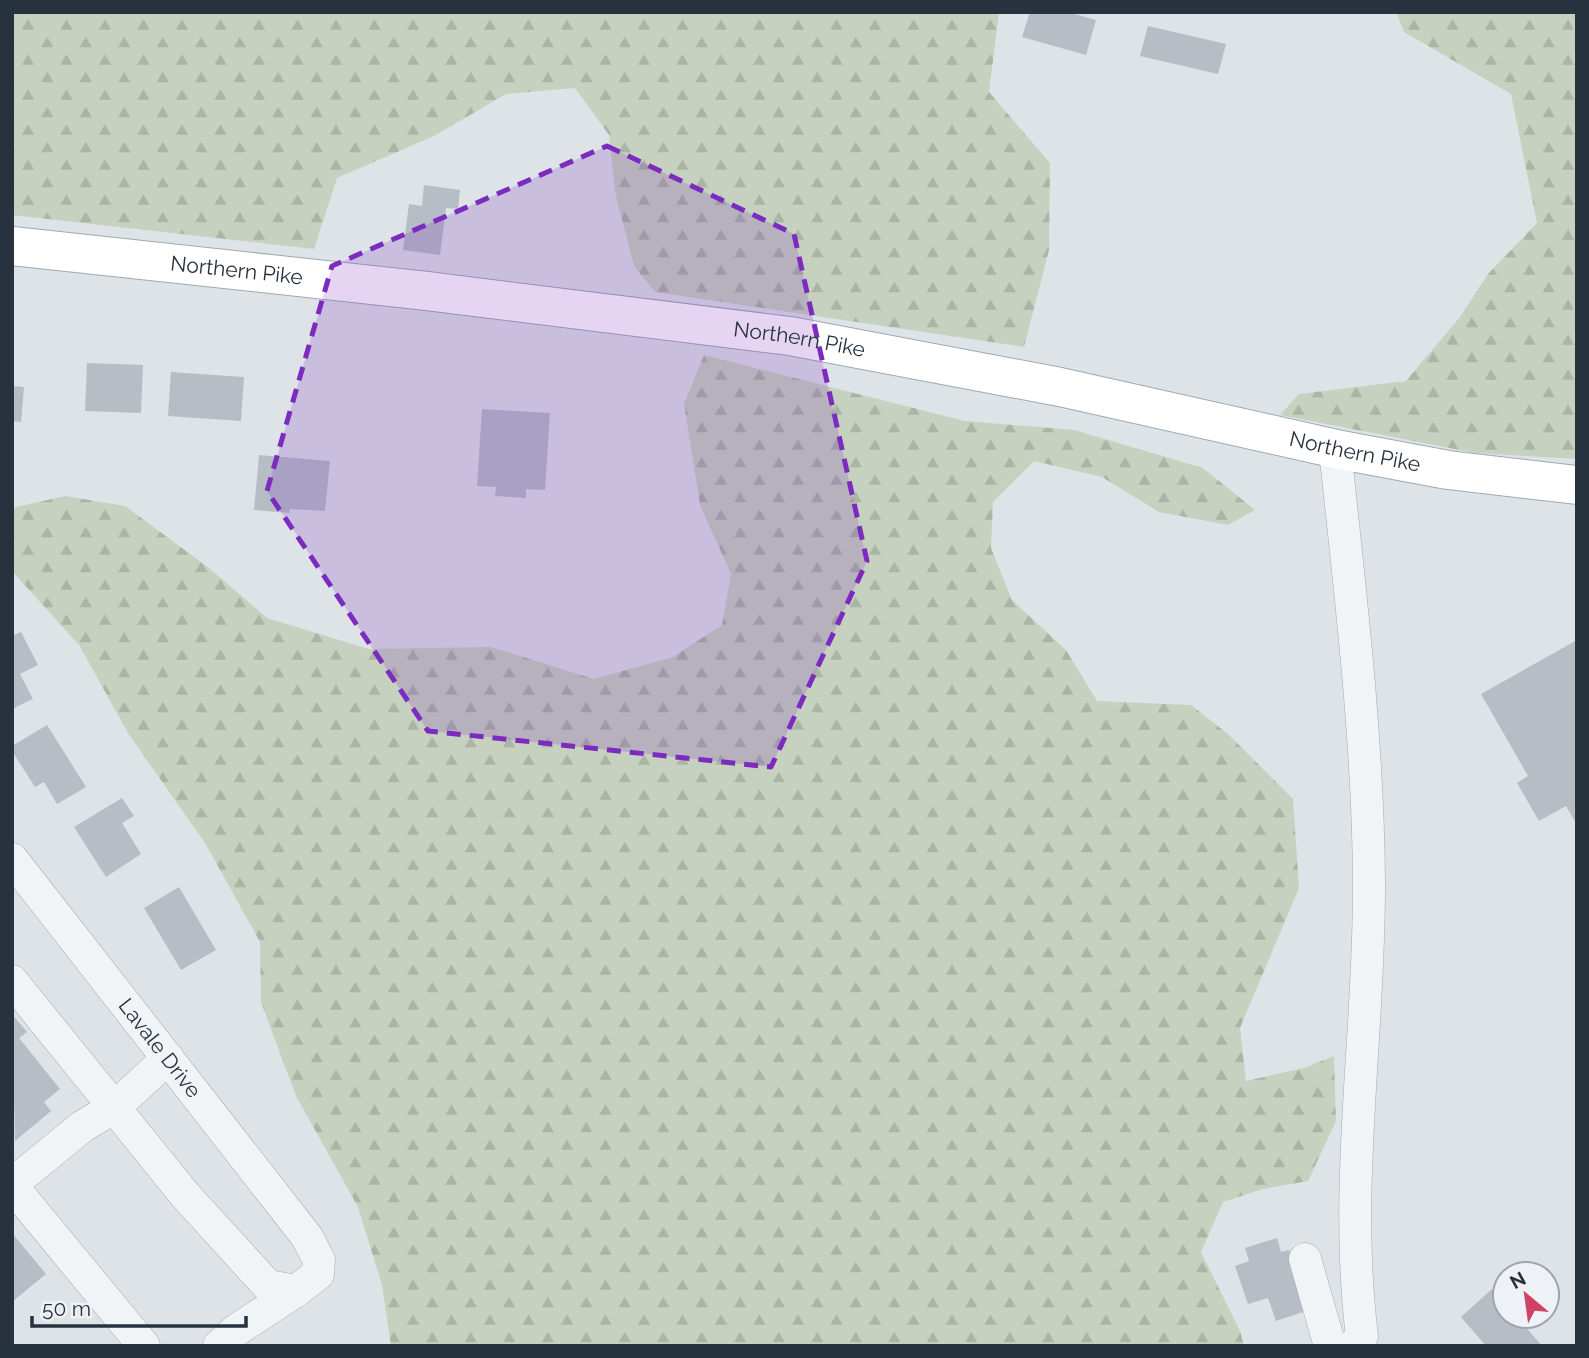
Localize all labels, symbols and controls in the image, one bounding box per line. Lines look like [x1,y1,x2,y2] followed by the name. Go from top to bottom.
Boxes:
[169,250,304,289] street label: Northern Pike
[732,316,867,362] street label: Northern Pike
[1287,426,1423,477] street label: Northern Pike
[114,993,207,1103] street label: Lavale Drive
[1491,1260,1561,1330] north arrow
[1506,1267,1529,1293] text: N
[32,1284,245,1328] scale bar
[42,1296,91,1321] text: 50 m

